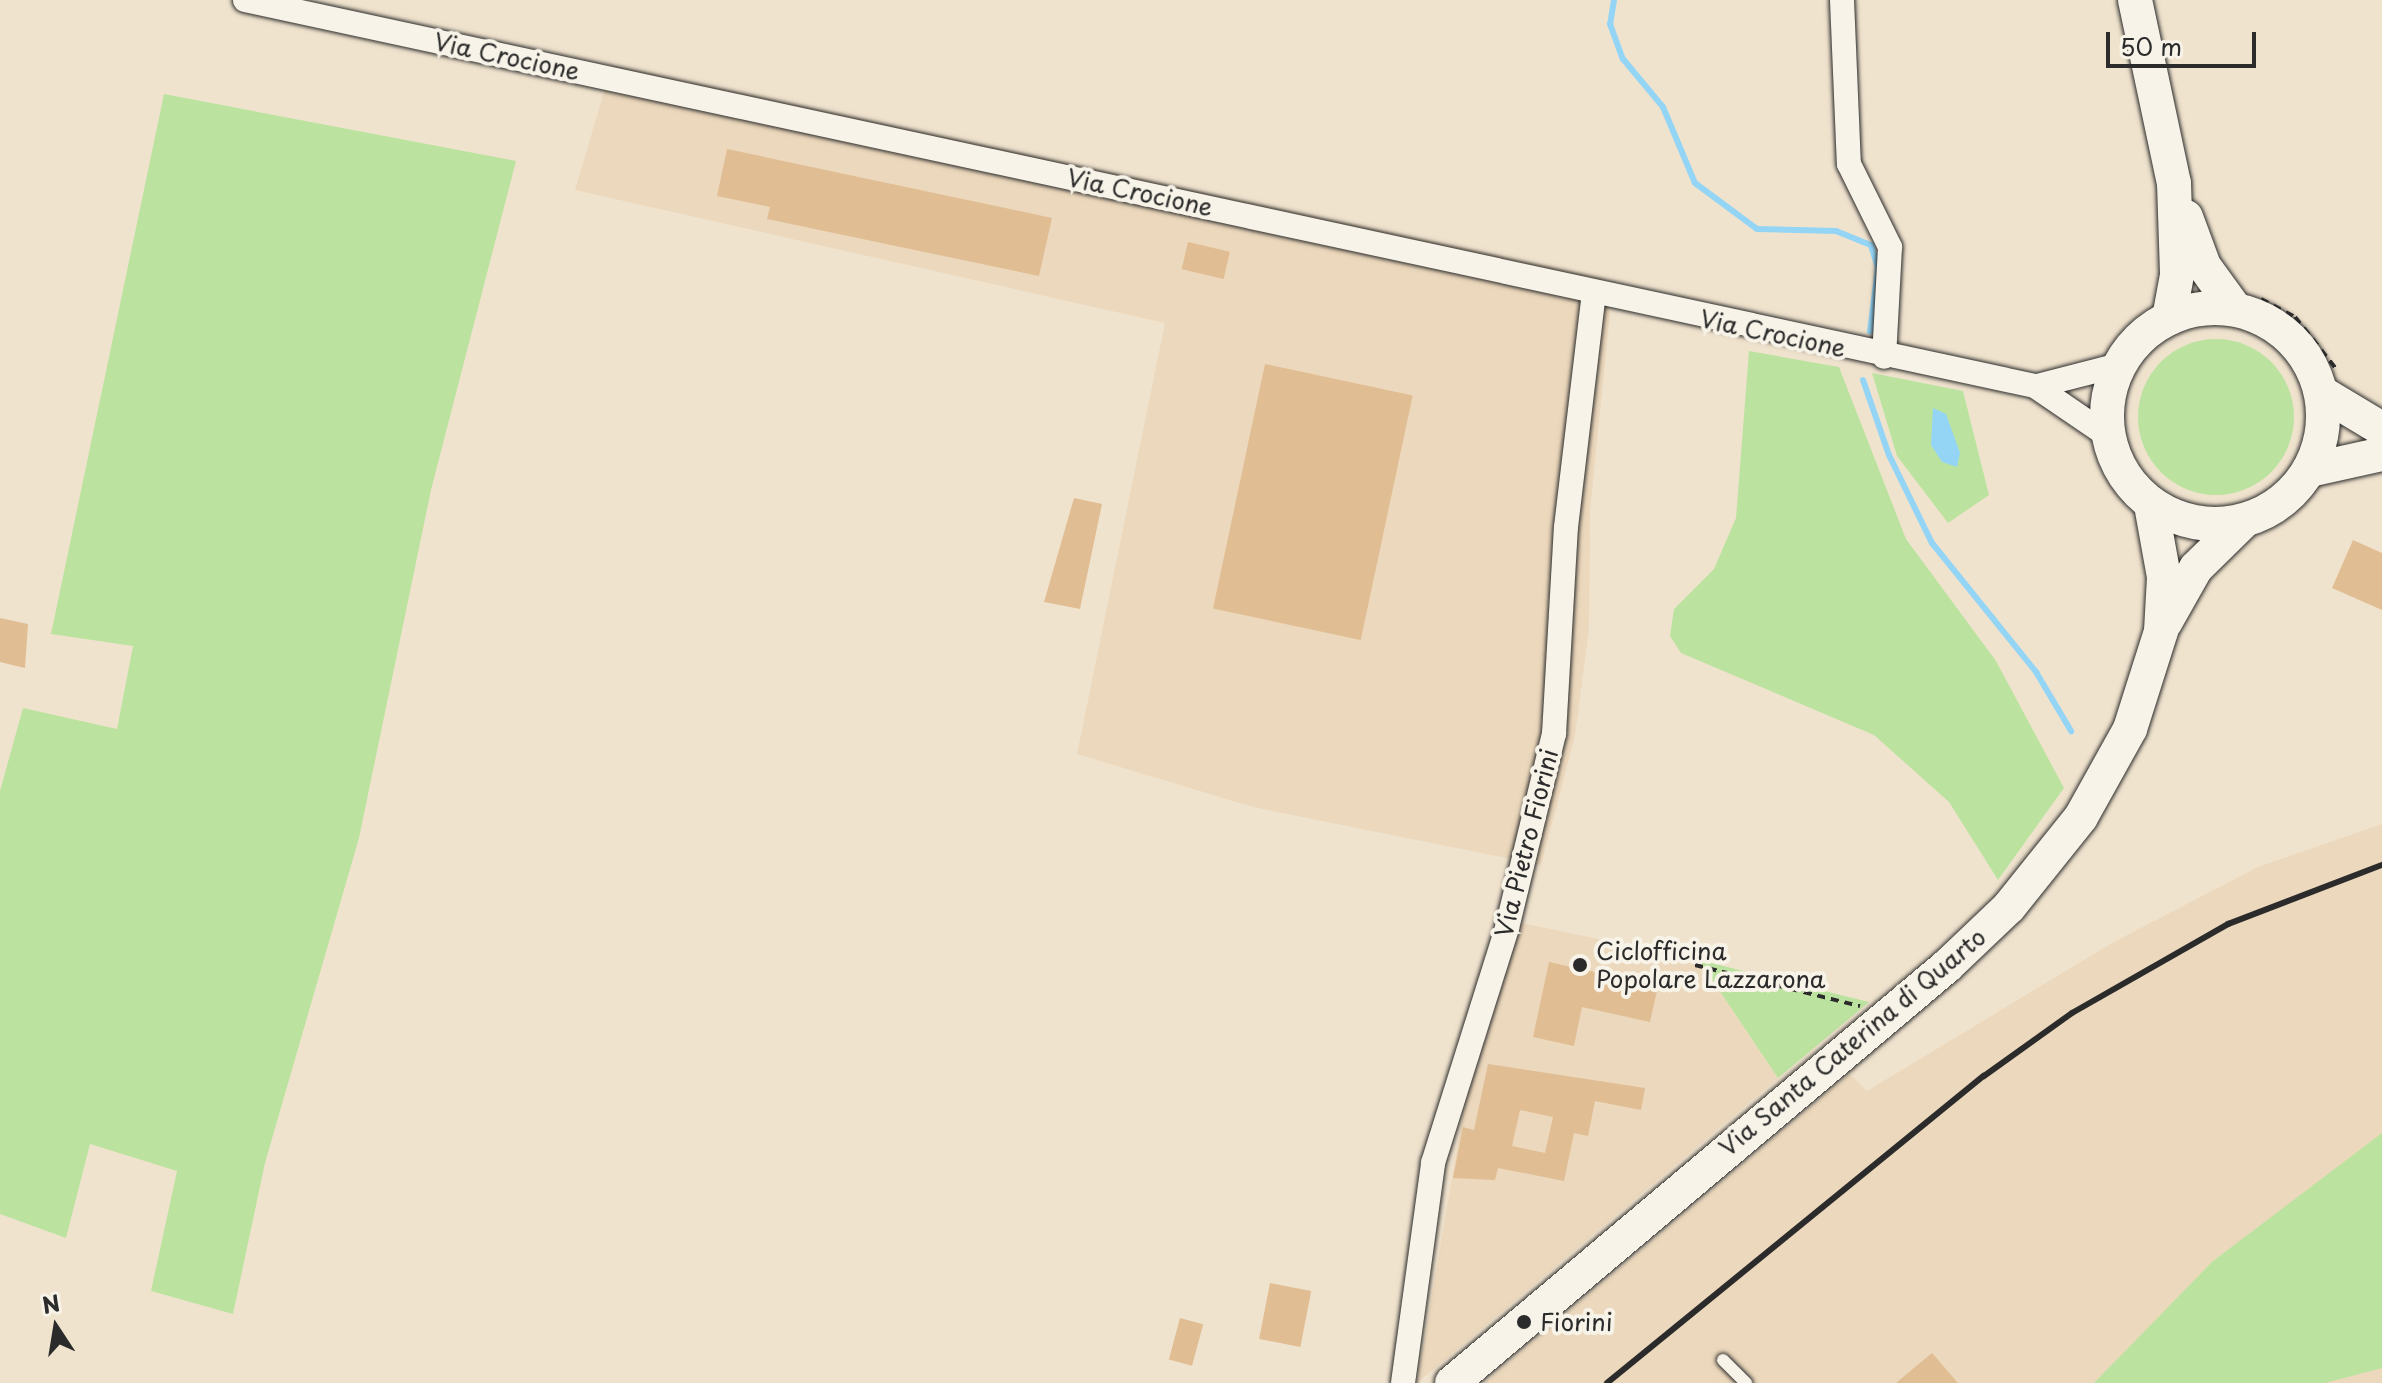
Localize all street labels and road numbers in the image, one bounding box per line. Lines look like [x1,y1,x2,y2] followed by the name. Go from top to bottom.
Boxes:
[431,26,583,86] street label: Via Crocione
[1064,162,1216,222] street label: Via Crocione
[1697,303,1849,363] street label: Via Crocione
[1489,746,1563,940] street label: Via Pietro Fiorini
[1712,921,1992,1163] street label: Via Santa Caterina di Quarto

